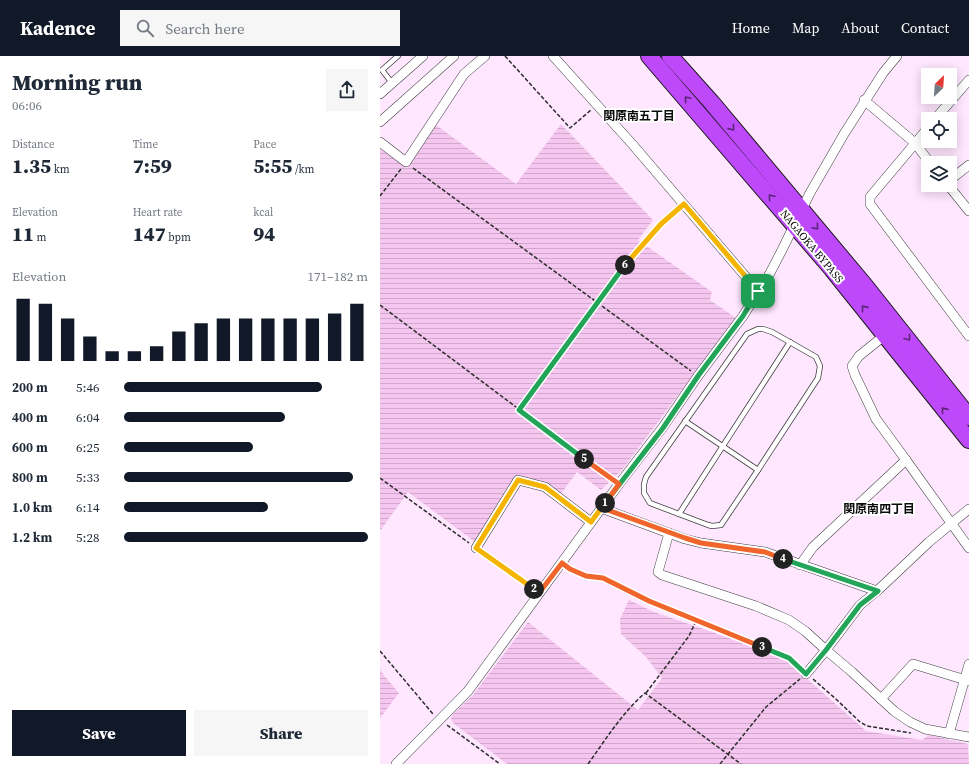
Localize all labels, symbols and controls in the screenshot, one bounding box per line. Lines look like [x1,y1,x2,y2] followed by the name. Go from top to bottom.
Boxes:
[120,10,400,46] search box
[20,15,96,41] text: Kadence
[134,17,156,39] icon: search
[166,18,245,39] text: Search here
[732,18,770,38] text: Home
[792,18,819,38] text: Map
[841,18,879,38] text: About
[901,18,949,38] text: Contact
[12,67,142,97] text: Morning run
[921,68,957,104] north arrow
[921,68,957,192] map controls
[326,69,368,111] button: share
[684,96,691,103] one-way arrow
[12,97,42,114] text: 06:06
[603,108,675,124] district label: 関原南五丁目
[921,112,957,148] button: locate
[727,123,734,130] one-way arrow
[12,137,55,152] text: Distance
[133,137,158,152] text: Time
[253,137,276,152] text: Pace
[12,152,51,180] text: 1.35
[133,152,172,180] text: 7:59
[253,152,292,180] text: 5:55
[921,156,957,192] button: layers
[51,162,70,177] text: km
[292,162,315,177] text: /km
[769,195,776,202] one-way arrow
[12,205,58,220] text: Elevation
[133,205,182,220] text: Heart rate
[253,205,273,220] text: kcal
[777,207,847,286] street label: NAGAOKA BYPASS
[12,220,34,248] text: 11
[133,220,166,248] text: 147
[253,220,275,248] text: 94
[811,222,818,230] one-way arrow
[34,230,47,245] text: m
[166,230,191,245] text: bpm
[615,255,635,275] pin: 6
[622,257,628,272] text: 6
[12,268,66,285] text: Elevation
[308,268,368,285] text: 171–182 m
[741,274,775,308] pin
[747,280,769,302] icon: arrive
[861,306,868,313] one-way arrow
[903,333,910,340] one-way arrow
[12,379,48,396] text: 200 m
[76,379,99,396] text: 5:46
[942,407,949,414] one-way arrow
[12,409,48,426] text: 400 m
[76,409,99,426] text: 6:04
[12,439,48,456] text: 600 m
[76,439,99,456] text: 6:25
[574,449,594,469] pin: 5
[581,451,587,466] text: 5
[12,469,48,486] text: 800 m
[76,469,99,486] text: 5:33
[595,493,615,513] pin: 1
[602,495,608,510] text: 1
[12,499,52,516] text: 1.0 km
[76,499,99,516] text: 6:14
[843,501,915,517] district label: 関原南四丁目
[12,529,52,546] text: 1.2 km
[76,529,99,546] text: 5:28
[773,549,793,569] pin: 4
[780,551,786,566] text: 4
[524,579,544,599] pin: 2
[531,581,537,596] text: 2
[752,637,772,657] pin: 3
[759,639,765,654] text: 3
[12,710,186,756] button: Save
[194,710,368,756] button: Share

